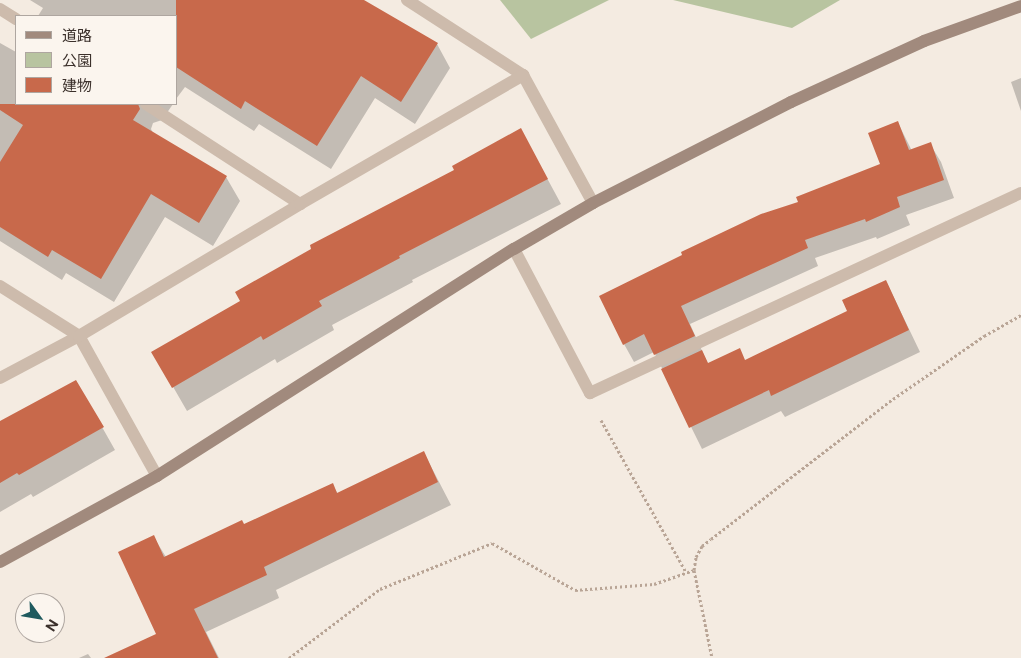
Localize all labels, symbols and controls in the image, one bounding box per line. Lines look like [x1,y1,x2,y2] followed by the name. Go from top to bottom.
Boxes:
[15,15,178,105] legend
[62,27,92,44] text: 道路
[62,52,92,69] text: 公園
[62,77,92,94] text: 建物
[15,593,65,643] north arrow
[42,617,62,634] text: N

